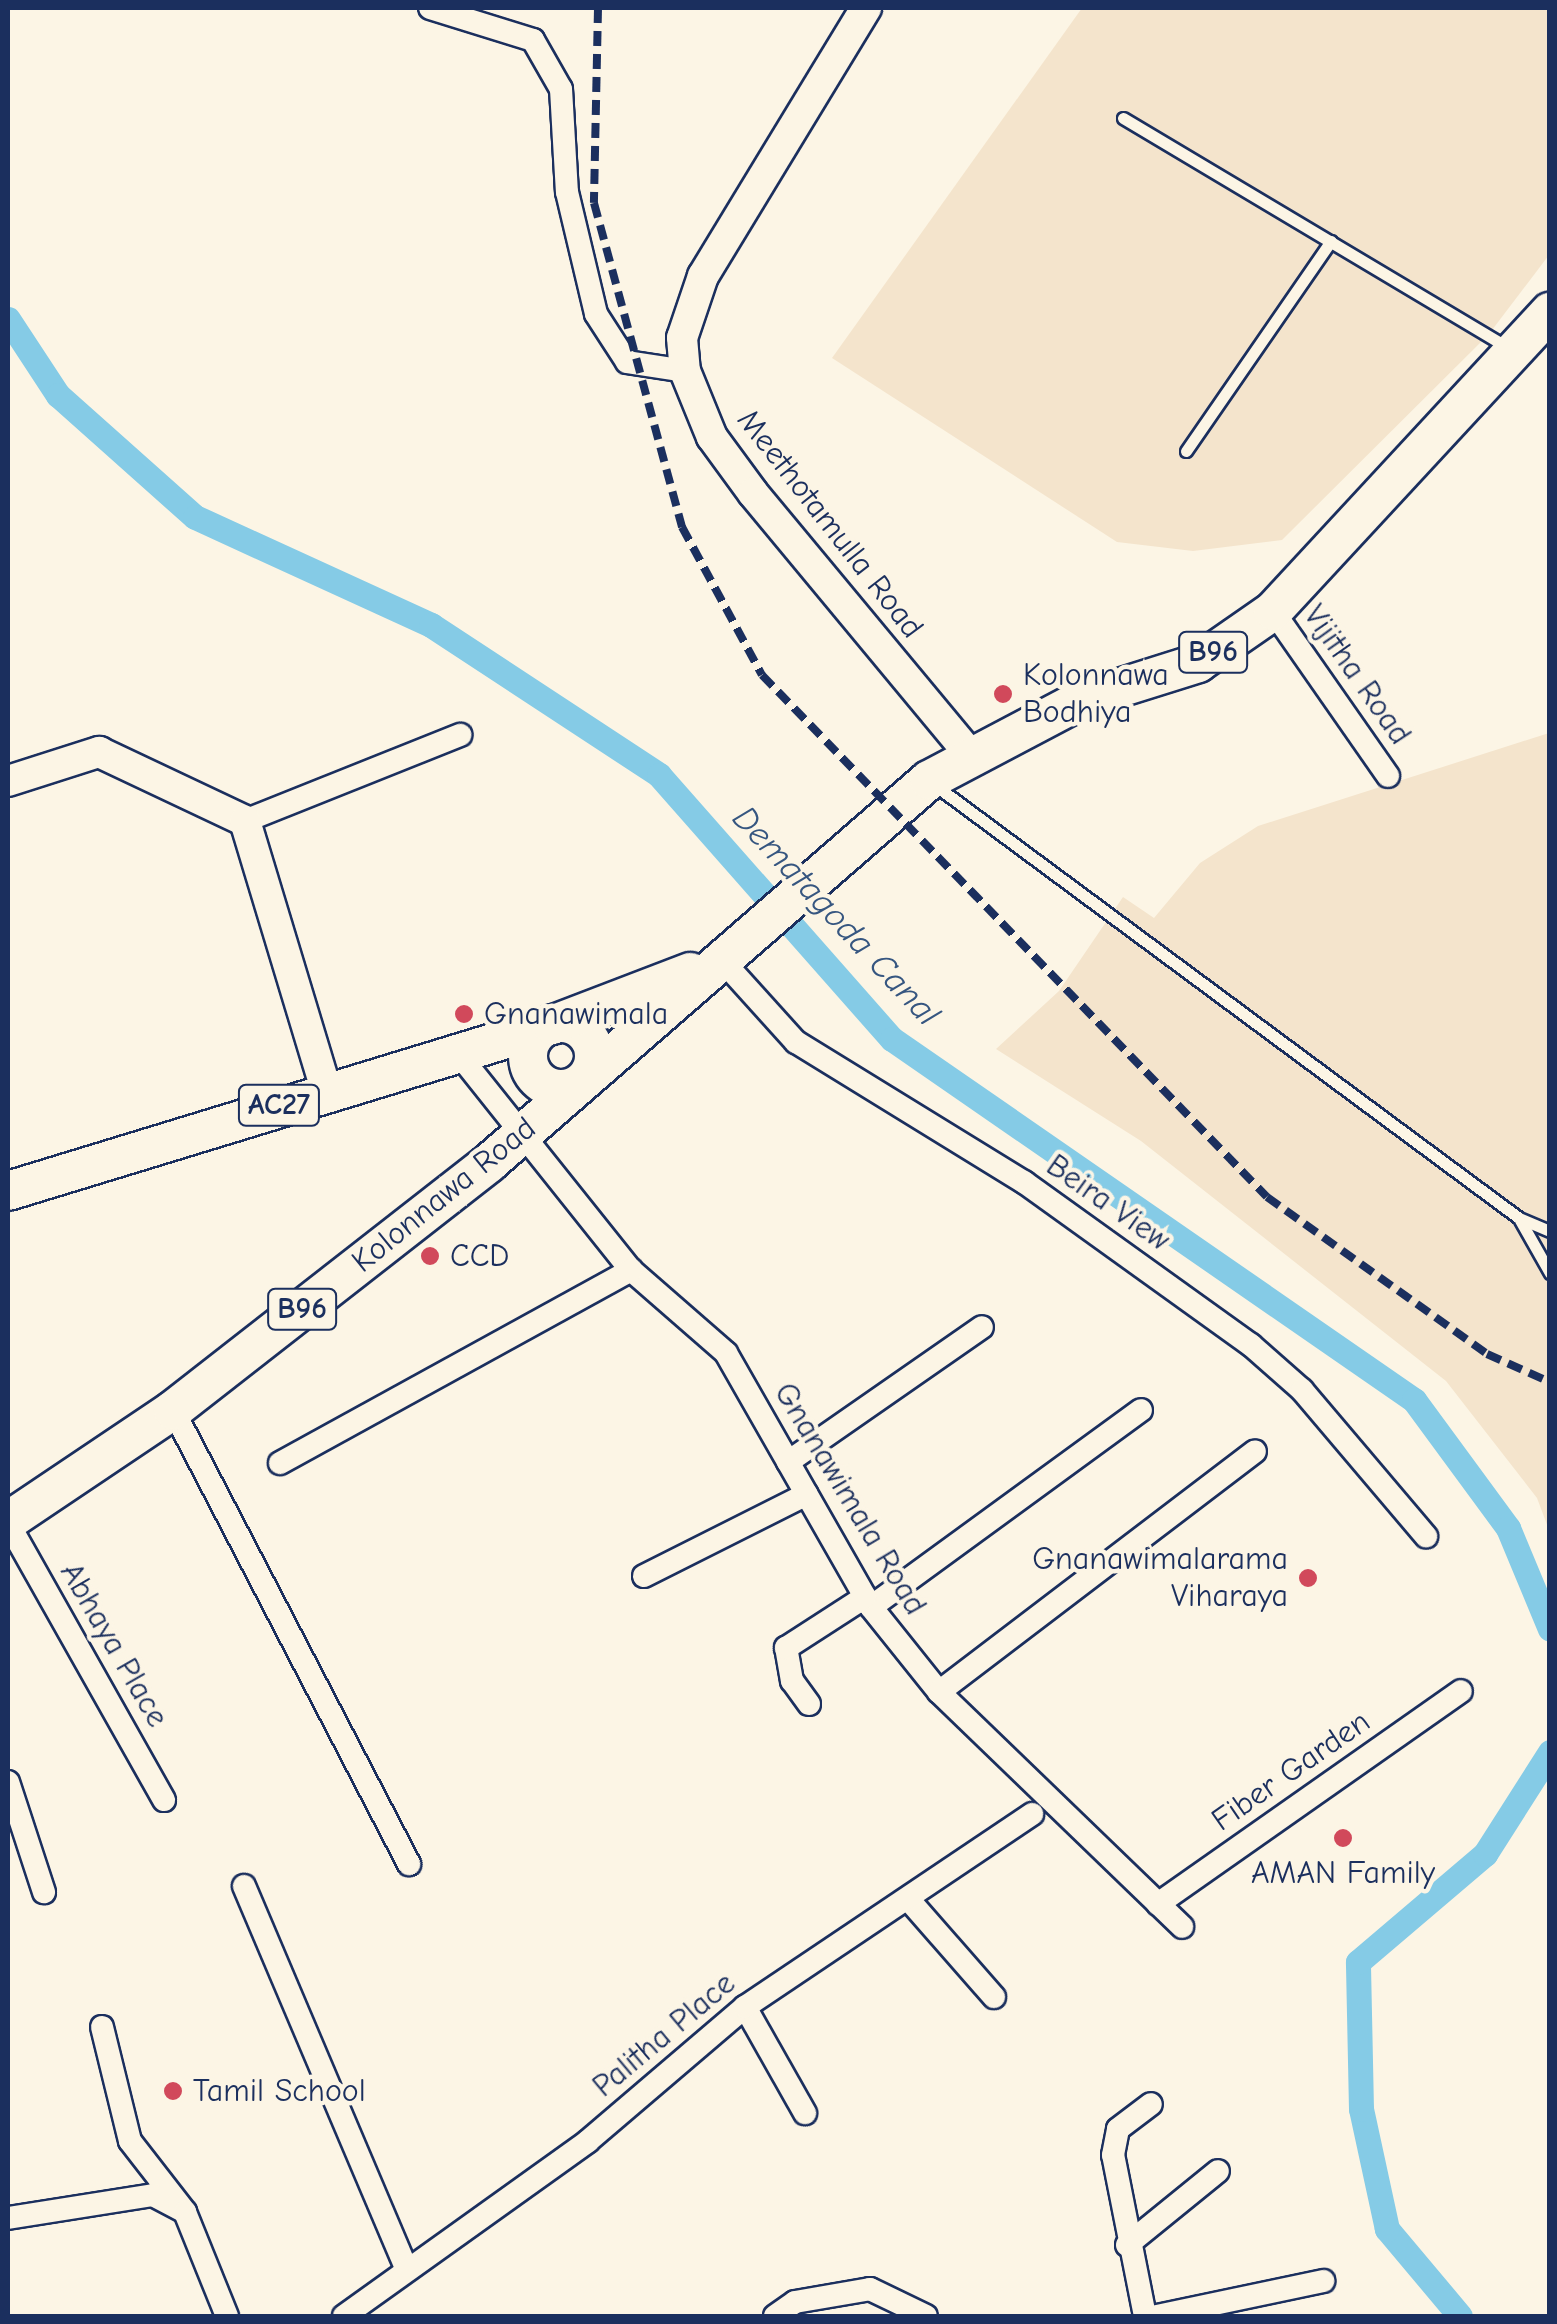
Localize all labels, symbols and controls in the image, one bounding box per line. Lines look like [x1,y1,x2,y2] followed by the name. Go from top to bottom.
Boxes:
[729,402,931,646] street label: Meethotamulla Road
[1295,598,1419,752] street label: Vijitha Road
[1178,627,1248,677] road number: B96
[1023,657,1169,732] place label: Kolonnawa Bodhiya
[992,683,1014,705] marker: Kolonnawa Bodhiya
[724,798,948,1034] water label: Dematagoda Canal
[484,995,668,1033] place label: Gnanawimala
[453,1003,475,1025] marker: Gnanawimala
[236,1080,322,1130] road number: AC27
[344,1109,544,1281] street label: Kolonnawa Road
[1039,1147,1177,1259] street label: Beira View
[450,1237,509,1275] place label: CCD
[419,1245,441,1267] marker: CCD
[267,1284,337,1334] road number: B96
[766,1376,934,1622] street label: Gnanawimala Road
[1032,1541,1288,1616] place label: Gnanawimalarama Viharaya
[52,1556,176,1734] street label: Abhaya Place
[1297,1567,1319,1589] marker: Gnanawimalarama Viharaya
[1205,1702,1377,1840] street label: Fiber Garden
[1332,1827,1354,1849] marker: AMAN Family
[1251,1854,1435,1892] place label: AMAN Family
[585,1964,743,2106] street label: Palitha Place
[193,2072,366,2110] place label: Tamil School
[162,2080,184,2102] marker: Tamil School

